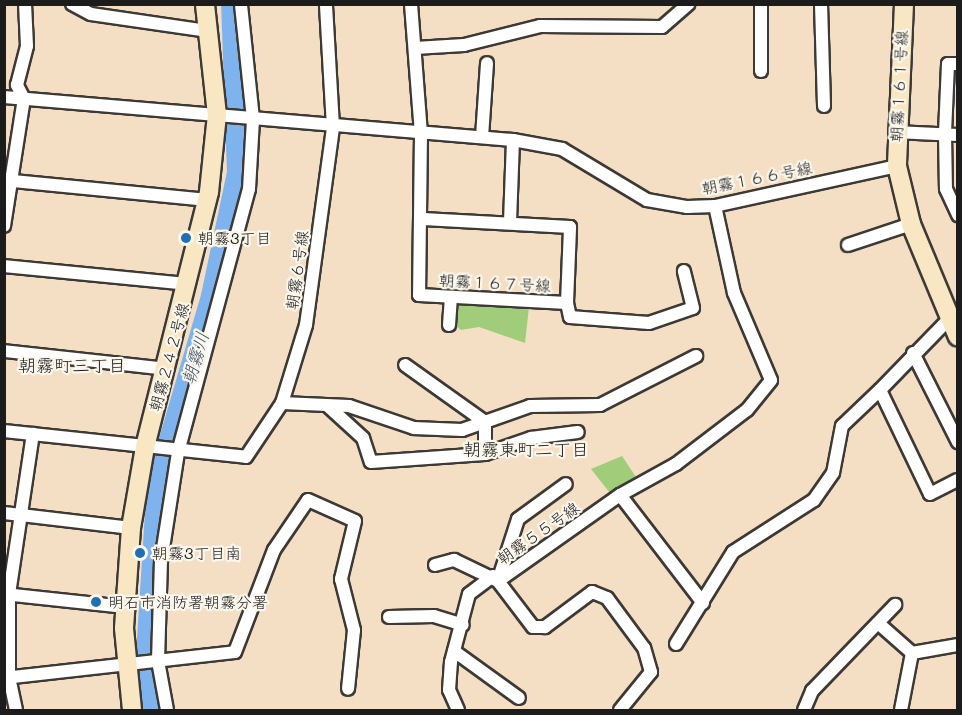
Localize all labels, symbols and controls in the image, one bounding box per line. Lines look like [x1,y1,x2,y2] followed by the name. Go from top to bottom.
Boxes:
[886,30,912,142] street label: 朝霧１６１号線
[700,158,814,198] street label: 朝霧１６６号線
[198,228,271,248] place label: 朝霧3丁目
[282,229,312,311] street label: 朝霧６号線
[179,231,193,245] marker: 朝霧3丁目
[439,270,551,296] street label: 朝霧１６７号線
[145,300,193,414] street label: 朝霧２４２号線
[177,329,213,387] water label: 朝霧川
[18,354,126,376] district label: 朝霧町三丁目
[463,438,589,460] district label: 朝霧東町二丁目
[493,498,583,568] street label: 朝霧５５号線
[152,543,241,563] place label: 朝霧3丁目南
[133,546,147,560] marker: 朝霧3丁目南
[108,592,268,612] place label: 明石市消防署朝霧分署
[89,595,103,609] marker: 明石市消防署朝霧分署

